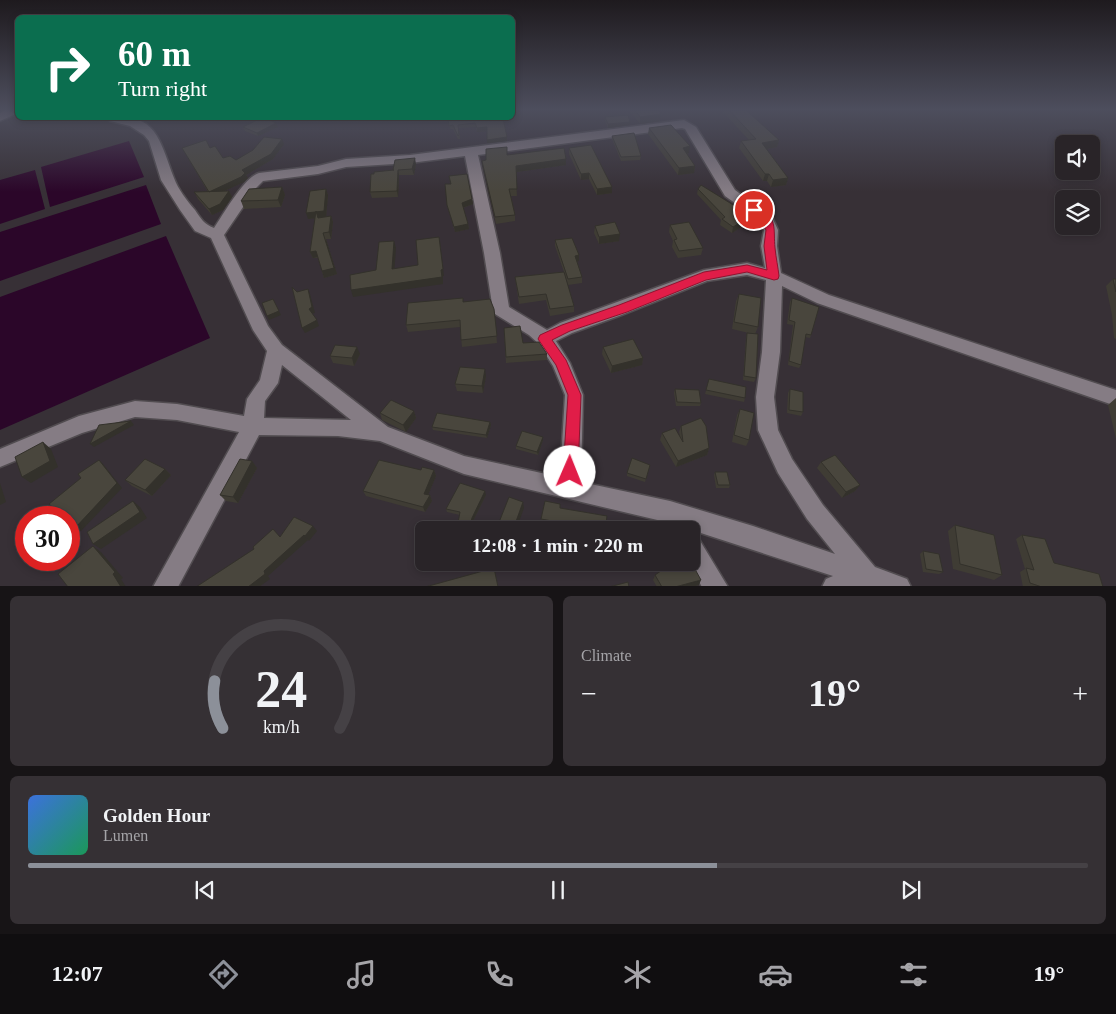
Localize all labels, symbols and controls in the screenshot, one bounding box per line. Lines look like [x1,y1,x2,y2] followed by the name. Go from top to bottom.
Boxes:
[35,35,100,100] icon: right
[118,35,191,74] text: 60 m
[118,76,207,101] text: Turn right
[1055,135,1100,235] map controls
[1055,135,1100,180] button: sound
[733,189,775,231] pin
[1055,190,1100,235] button: layers
[740,196,768,224] icon: arrive
[543,445,595,497] position arrow
[15,506,80,571] speed limit sign: 30
[472,535,643,556] text: 12:08 · 1 min · 220 m
[581,647,632,664] text: Climate
[256,661,308,718] text: 24
[808,672,861,714] text: 19°
[581,678,597,709] text: −
[1072,678,1088,709] text: +
[263,717,300,737] text: km/h
[103,805,210,826] text: Golden Hour
[103,827,148,844] text: Lumen
[191,876,219,904] icon: previous
[544,876,572,904] icon: pause
[897,876,925,904] icon: next
[206,957,241,992] icon: directions
[344,957,379,992] icon: music
[482,957,517,992] icon: phone
[620,957,655,992] icon: climate
[758,957,793,992] icon: car
[896,957,931,992] icon: filters
[51,961,103,986] text: 12:07
[1034,961,1064,986] text: 19°

